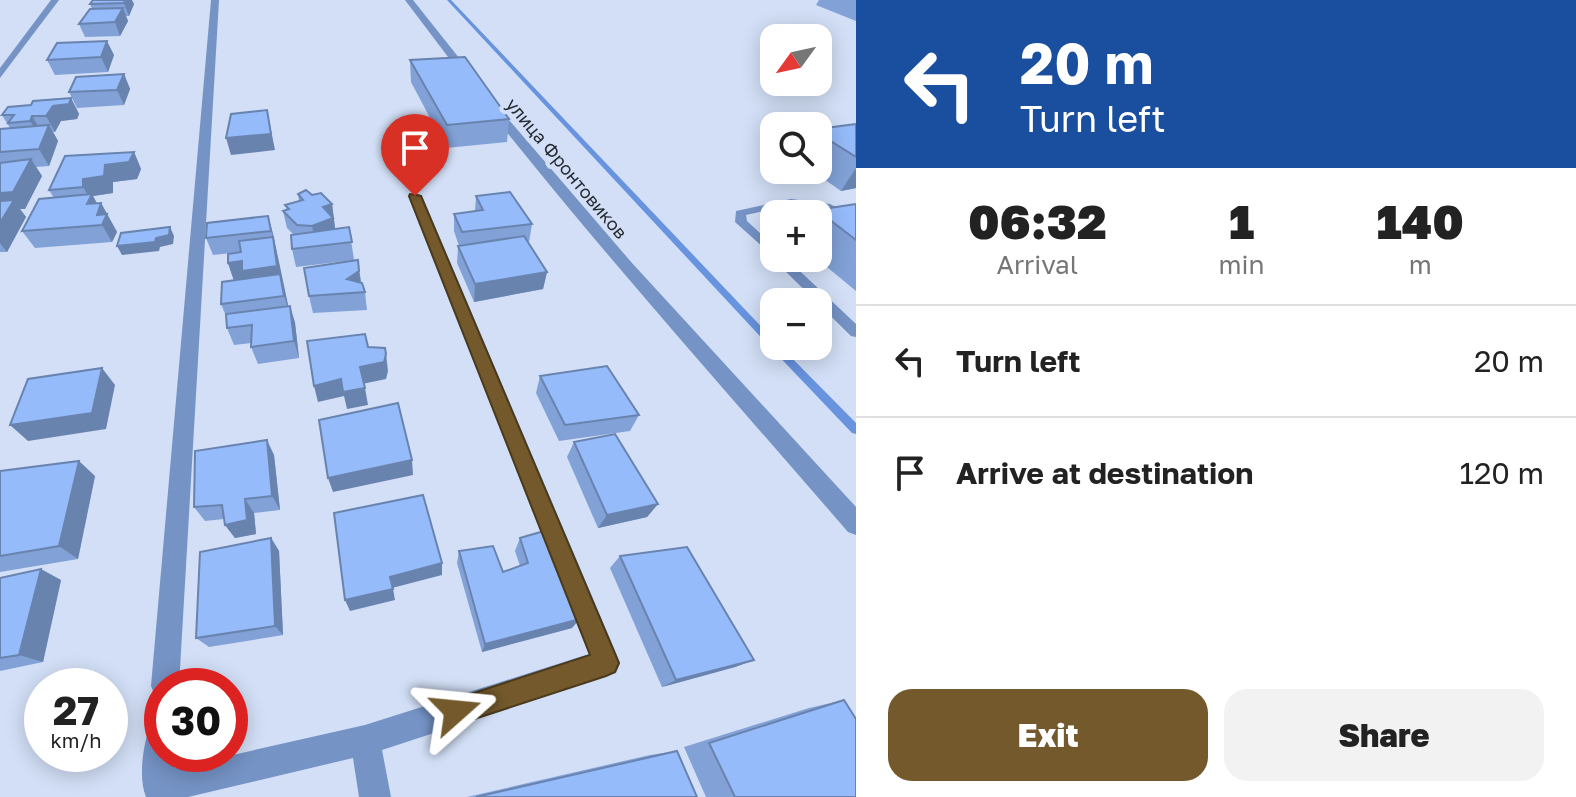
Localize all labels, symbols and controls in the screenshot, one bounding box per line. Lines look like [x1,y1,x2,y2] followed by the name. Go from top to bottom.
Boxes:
[760,24,832,96] north arrow
[760,24,832,360] map controls
[1020,29,1154,96] text: 20 m
[888,32,992,136] icon: left
[502,93,632,243] street label: улица Фронтовиков
[1020,97,1166,140] text: Turn left
[760,112,832,184] button: search
[381,114,449,196] pin
[393,126,437,170] icon: arrive
[968,192,1107,250] text: 06:32
[1229,192,1254,250] text: 1
[1377,192,1464,250] text: 140
[760,200,832,272] button: +
[997,249,1078,280] text: Arrival
[1219,249,1265,280] text: min
[1409,249,1432,280] text: m
[760,288,832,360] button: −
[888,339,932,383] icon: left
[956,343,1081,379] text: Turn left
[1474,343,1544,379] text: 20 m
[888,451,932,495] icon: arrive
[956,455,1253,491] text: Arrive at destination
[1459,455,1544,491] text: 120 m
[144,668,248,772] speed limit sign: 30
[414,669,498,753] position arrow
[53,686,99,734] text: 27
[888,689,1208,781] button: Exit
[1224,689,1544,781] button: Share
[51,728,101,752] text: km/h

